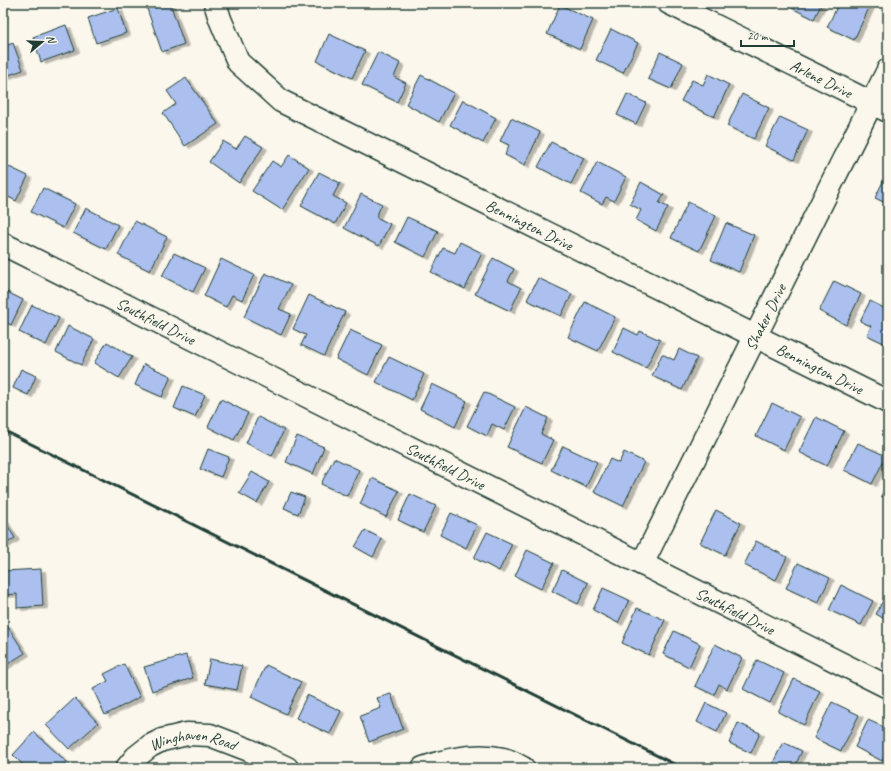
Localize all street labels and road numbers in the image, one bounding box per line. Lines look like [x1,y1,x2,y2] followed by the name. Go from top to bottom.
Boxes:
[787,55,857,104] street label: Arlene Drive
[482,195,578,256] street label: Bennington Drive
[741,279,792,354] street label: Shaker Drive
[113,293,200,350] street label: Southfield Drive
[773,339,868,400] street label: Bennington Drive
[402,438,490,495] street label: Southfield Drive
[692,583,779,640] street label: Southfield Drive
[146,724,242,756] street label: Winghaven Road

